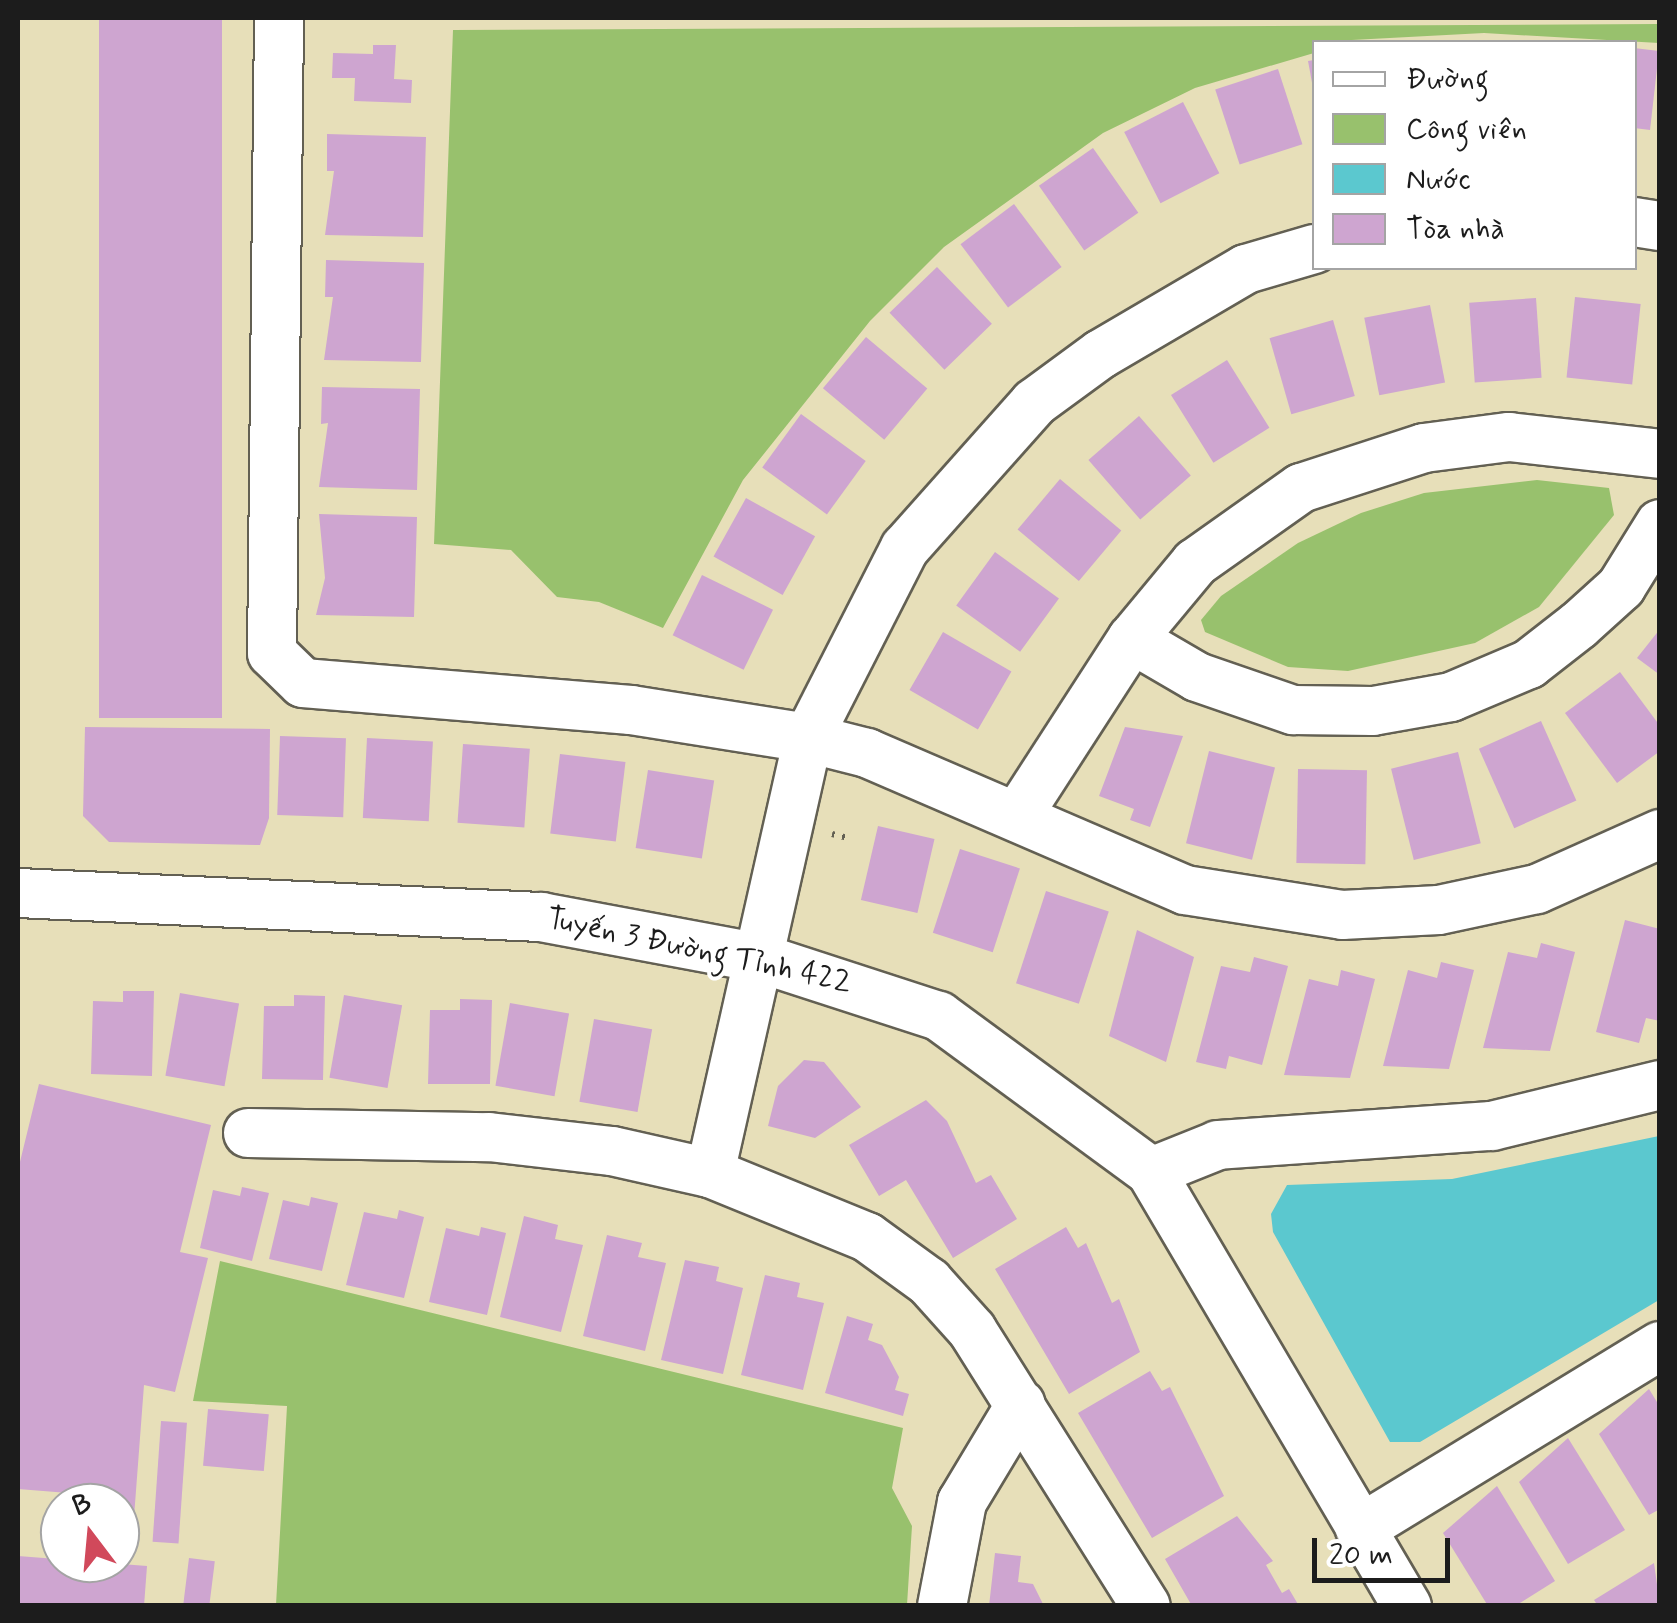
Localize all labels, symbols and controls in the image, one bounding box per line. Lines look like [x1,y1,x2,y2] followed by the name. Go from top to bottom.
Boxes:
[1312,40,1637,270] legend
[1406,60,1489,99] text: Đường
[1406,110,1527,149] text: Công viên
[1406,160,1471,199] text: Nước
[1406,210,1505,249] text: Tòa nhà
[545,901,853,1001] street label: Tuyến 3 Đường Tỉnh 422
[40,1483,140,1583] north arrow
[69,1485,96,1526] text: B
[1317,1518,1454,1580] scale bar
[1329,1536,1393,1575] text: 20 m

